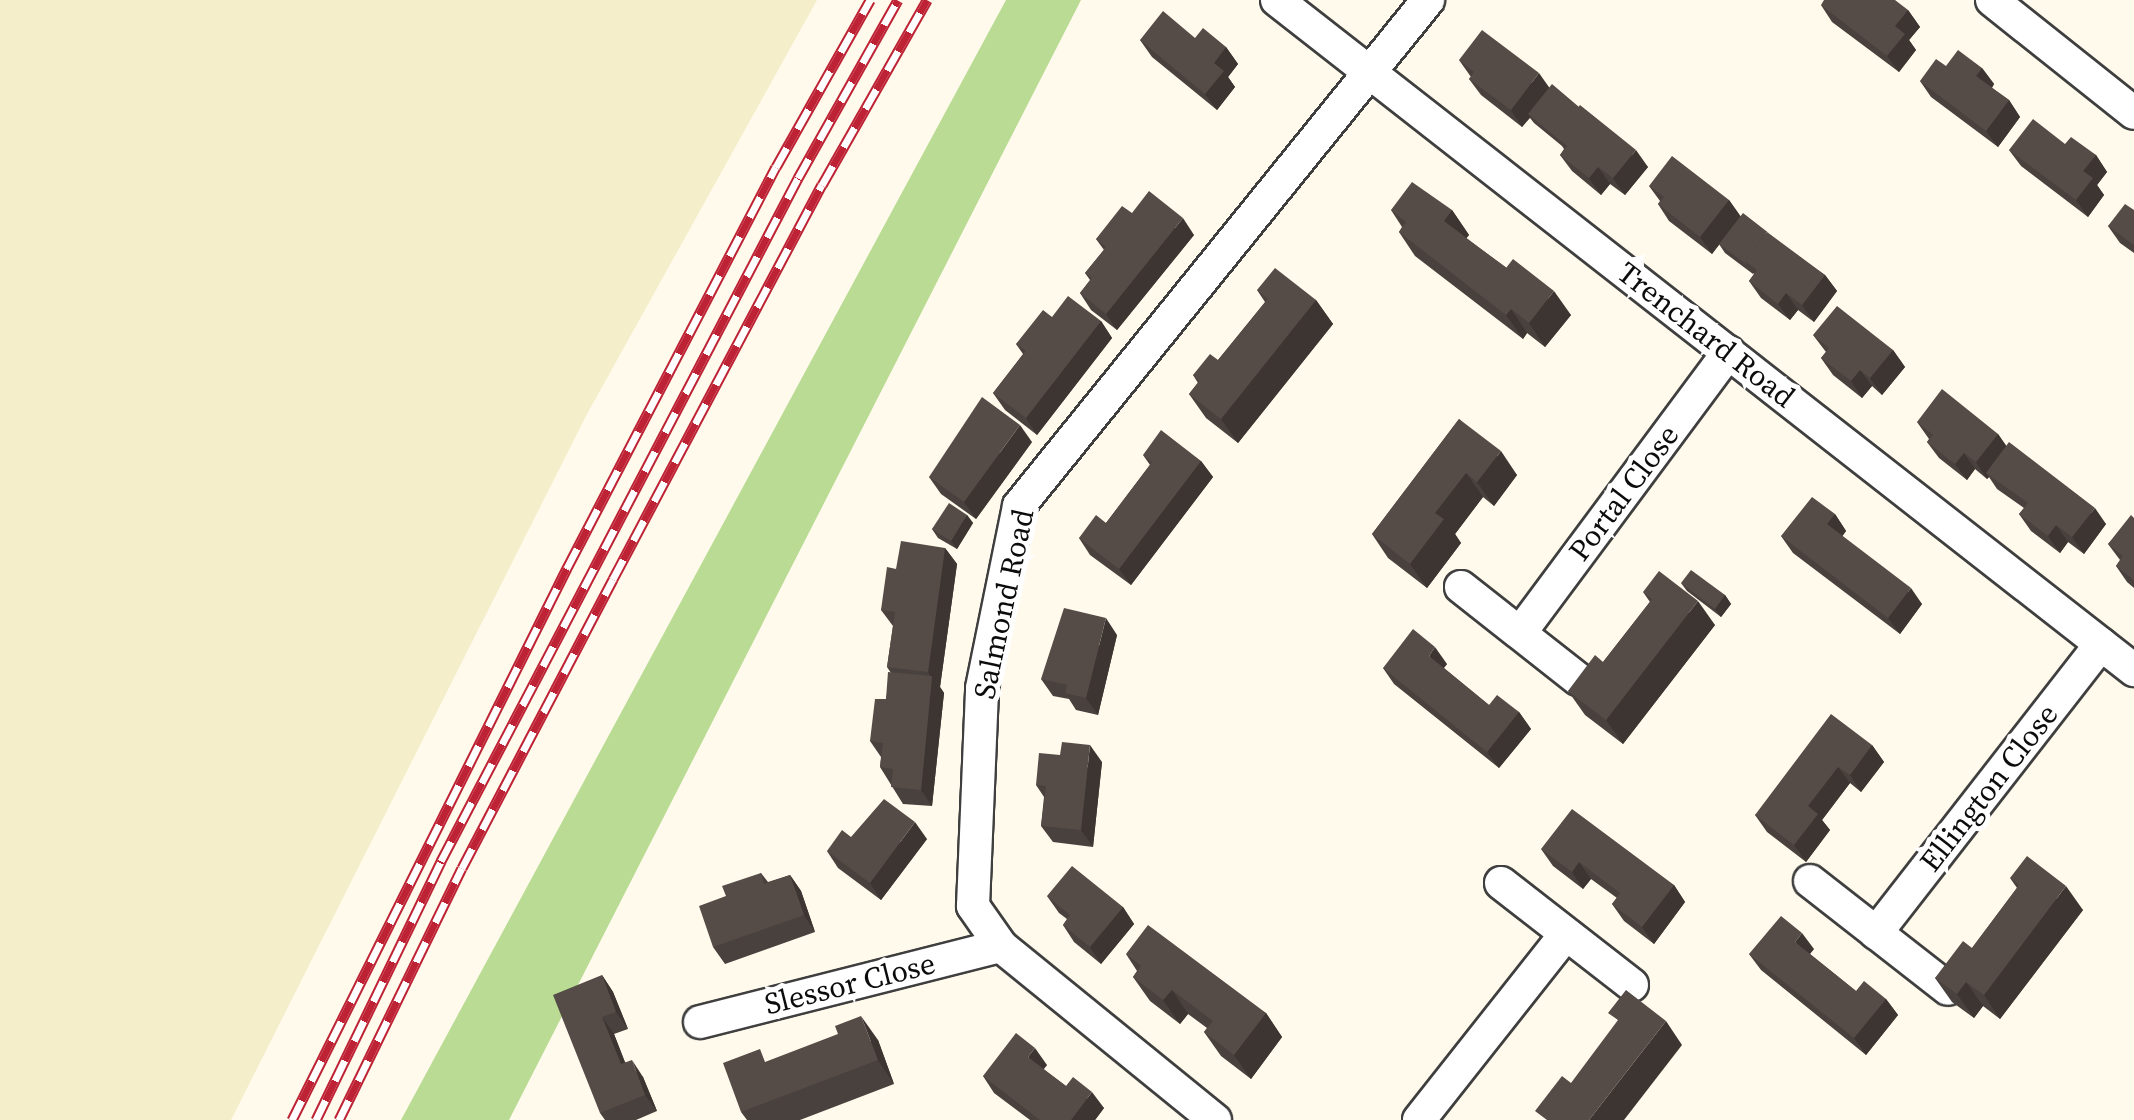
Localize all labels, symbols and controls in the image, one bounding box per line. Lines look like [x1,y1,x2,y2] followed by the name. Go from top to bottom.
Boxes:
[1610,255,1802,415] street label: Trenchard Road
[1561,418,1687,568] street label: Portal Close
[966,506,1042,702] street label: Salmond Road
[1912,697,2066,879] street label: Ellington Close
[761,945,939,1023] street label: Slessor Close

